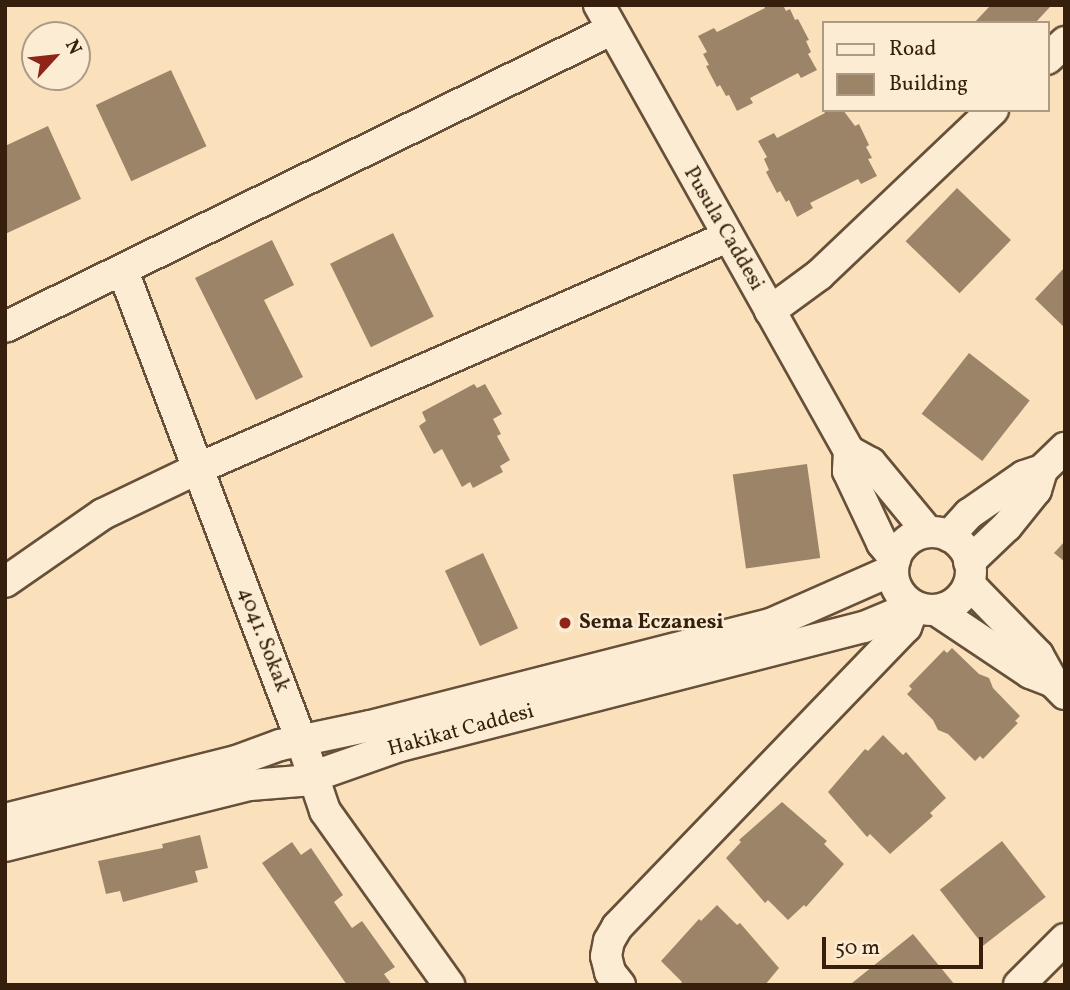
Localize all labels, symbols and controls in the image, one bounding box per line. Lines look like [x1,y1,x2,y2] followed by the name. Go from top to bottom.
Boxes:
[21,21,91,91] north arrow
[822,21,1049,112] legend
[58,35,88,59] text: N
[889,35,936,64] text: Road
[889,70,968,99] text: Building
[677,163,769,295] street label: Pusula Caddesi
[232,584,294,696] street label: 4041. Sokak
[579,610,724,636] place label: Sema Eczanesi
[557,615,573,631] marker: Sema Eczanesi
[385,699,537,763] street label: Hakikat Caddesi
[825,923,986,967] scale bar
[835,934,880,963] text: 50 m

